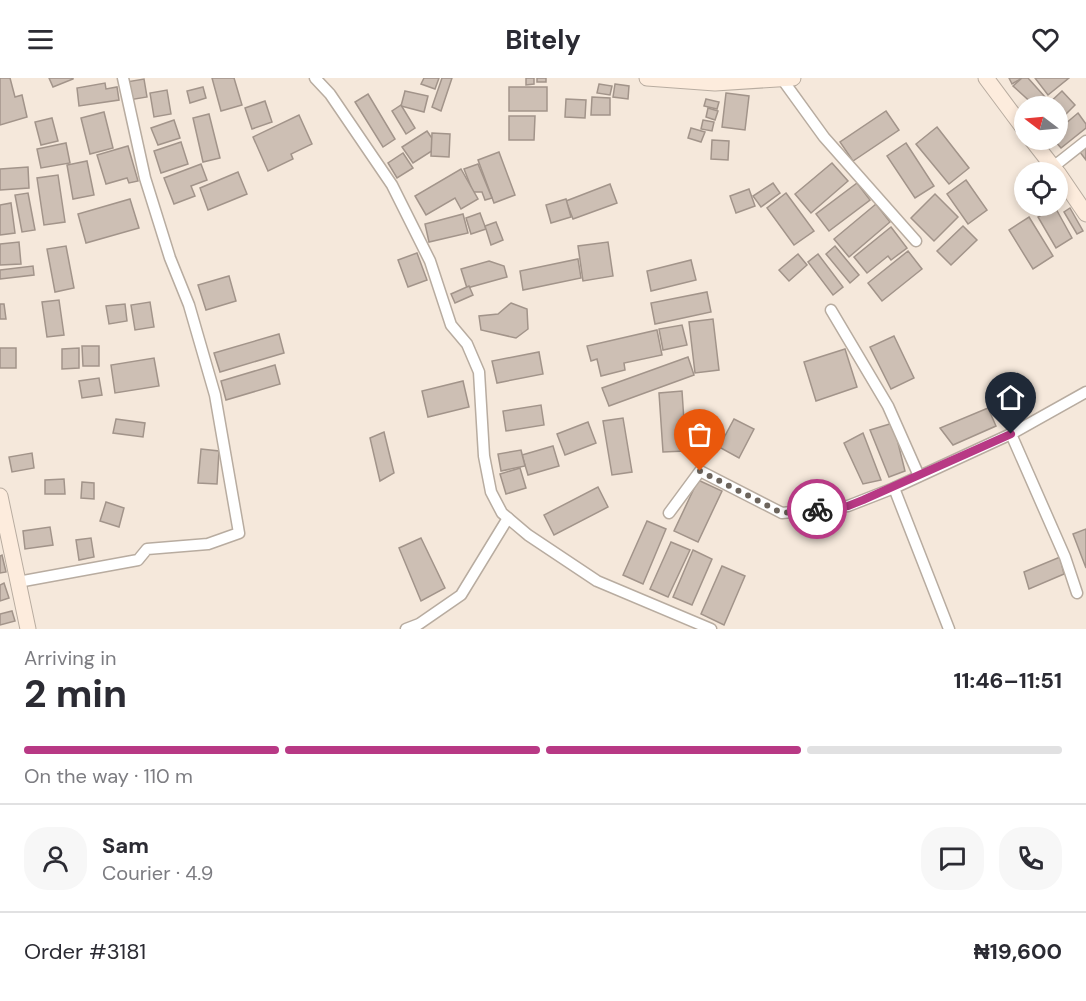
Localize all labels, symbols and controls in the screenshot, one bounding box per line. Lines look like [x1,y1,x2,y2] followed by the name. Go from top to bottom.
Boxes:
[505,22,581,57] text: Bitely
[24,23,57,56] icon: menu
[1029,23,1062,56] icon: heart
[1014,96,1068,150] north arrow
[1014,96,1068,216] map controls
[1014,162,1068,216] button: locate
[985,372,1036,434] pin
[994,381,1027,414] icon: home
[674,409,725,471] pin
[683,418,716,451] icon: bag
[787,479,847,539] courier
[801,493,834,526] icon: bike
[24,645,116,671] text: Arriving in
[954,666,1062,695] text: 11:46–11:51
[24,668,127,719] text: 2 min
[24,763,193,789] text: On the way · 110 m
[24,827,87,890] button: person
[921,827,984,890] button: chat
[999,827,1062,890] button: phone
[102,831,149,860] text: Sam
[102,860,213,886] text: Courier · 4.9
[24,937,146,966] text: Order #3181
[974,937,1062,966] text: ₦19,600

